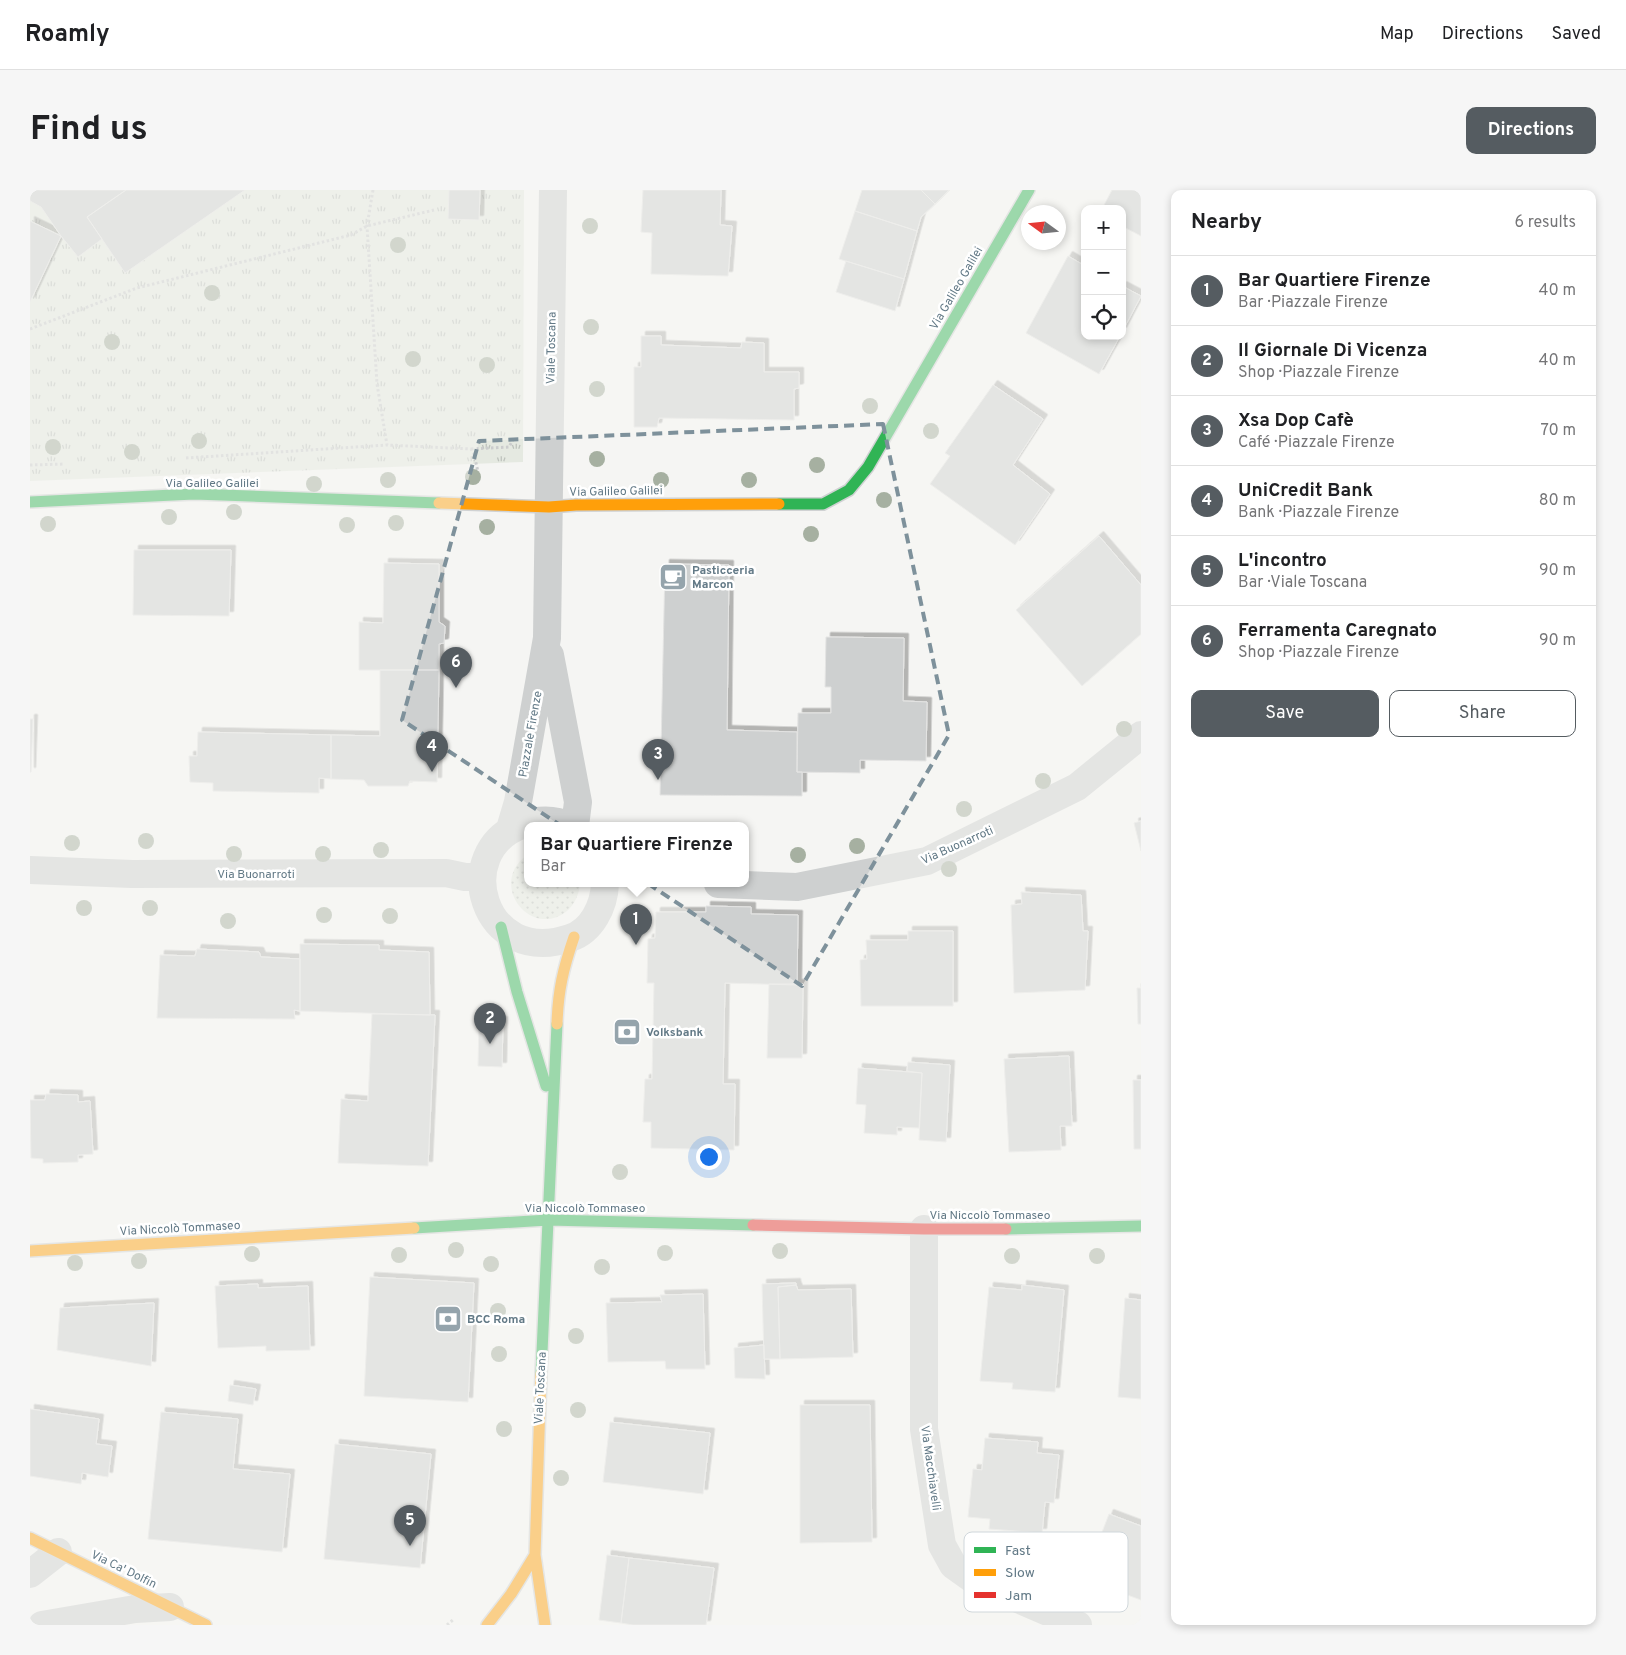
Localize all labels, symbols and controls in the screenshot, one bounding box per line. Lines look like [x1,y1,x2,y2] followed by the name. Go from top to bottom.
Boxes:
[25,20,110,50] text: Roamly
[1380,23,1414,46] text: Map
[1442,23,1524,46] text: Directions
[1552,23,1601,46] text: Saved
[1466,107,1596,154] button: Directions
[30,108,148,152] text: Find us
[1021,205,1066,250] north arrow
[1081,205,1126,340] map controls
[1081,205,1126,250] button: +
[1191,209,1262,236] text: Nearby
[1514,213,1576,233] text: 6 results
[927,244,987,333] street label: Via Galileo Galilei
[1081,250,1126,295] button: −
[1238,269,1431,293] text: Bar Quartiere Firenze
[1204,281,1210,301] text: 1
[1538,281,1576,301] text: 40 m
[1238,293,1388,313] text: Bar · Piazzale Firenze
[1081,295,1126,340] button: locate
[543,312,561,384] street label: Viale Toscana
[1238,339,1427,363] text: Il Giornale Di Vicenza
[1202,351,1212,371] text: 2
[1538,351,1576,371] text: 40 m
[1238,363,1399,383] text: Shop · Piazzale Firenze
[1238,409,1354,433] text: Xsa Dop Cafè
[1202,421,1212,441] text: 3
[1541,421,1576,441] text: 70 m
[1238,433,1395,453] text: Café · Piazzale Firenze
[165,476,259,492] street label: Via Galileo Galilei
[1238,479,1373,503] text: UniCredit Bank
[569,483,663,501] street label: Via Galileo Galilei
[1202,491,1212,511] text: 4
[1539,491,1576,511] text: 80 m
[1238,503,1399,523] text: Bank · Piazzale Firenze
[1238,549,1327,573] text: L'incontro
[1202,561,1212,581] text: 5
[1539,561,1576,581] text: 90 m
[658,562,688,592] cafe icon: Pasticceria Marcon
[692,563,754,593] place label: Pasticceria Marcon
[1238,573,1367,593] text: Bar · Viale Toscana
[1238,619,1437,643] text: Ferramenta Caregnato
[1202,631,1212,651] text: 6
[1539,631,1576,651] text: 90 m
[1238,643,1399,663] text: Shop · Piazzale Firenze
[440,647,472,688] pin: 6
[515,690,546,779] street label: Piazzale Firenze
[1191,690,1379,737] button: Save
[1389,690,1576,737] button: Share
[416,731,448,772] pin: 4
[642,739,674,780] pin: 3
[524,822,749,887] popup
[919,823,996,869] street label: Via Buonarroti
[540,833,733,857] text: Bar Quartiere Firenze
[540,857,566,877] text: Bar
[217,867,295,883] street label: Via Buonarroti
[620,904,652,945] pin: 1
[474,1003,506,1044] pin: 2
[612,1017,642,1047] bank icon: Volksbank
[646,1025,704,1041] place label: Volksbank
[696,1144,722,1170] your location
[525,1201,646,1217] street label: Via Niccolò Tommaseo
[930,1208,1051,1224] street label: Via Niccolò Tommaseo
[119,1218,241,1240] street label: Via Niccolò Tommaseo
[433,1304,463,1334] bank icon: BCC Roma
[467,1312,525,1328] place label: BCC Roma
[531,1351,551,1425] street label: Viale Toscana
[916,1425,944,1512] street label: Via Macchiavelli
[394,1505,426,1546] pin: 5
[964,1532,1128,1612] legend
[1005,1543,1031,1560] text: Fast
[88,1547,159,1593] street label: Via Ca' Dolfin
[1005,1565,1035,1582] text: Slow
[1005,1588,1032,1605] text: Jam

